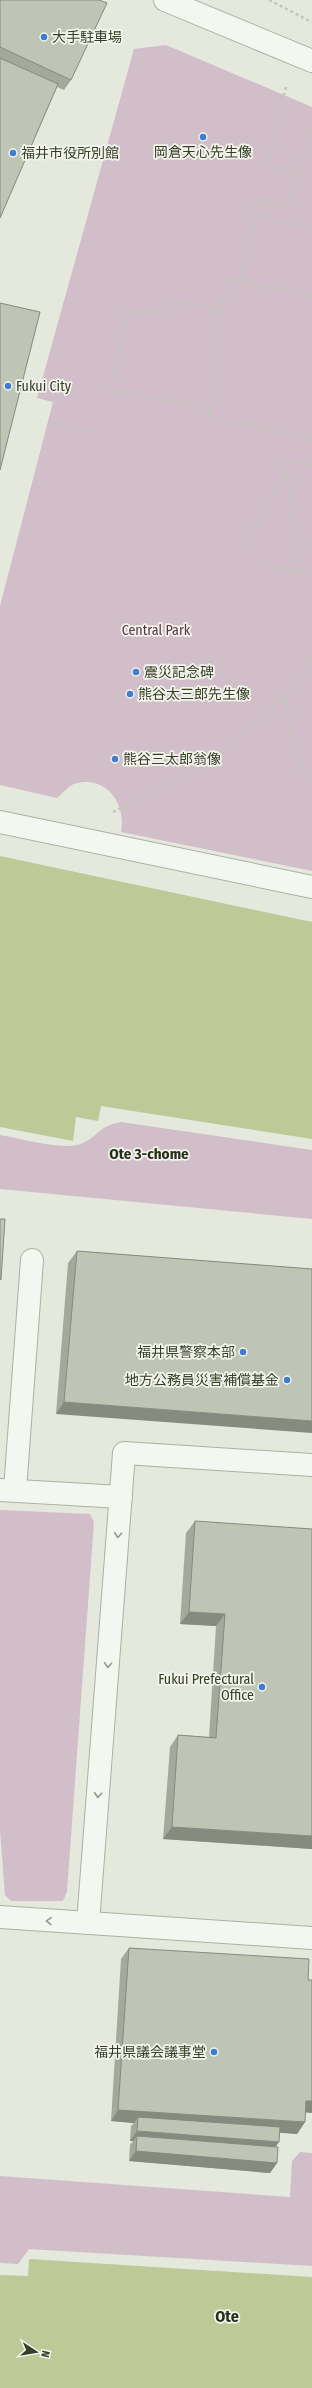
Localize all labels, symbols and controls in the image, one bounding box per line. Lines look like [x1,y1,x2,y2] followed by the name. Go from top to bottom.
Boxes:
[52,29,122,46] place label: 大手駐車場
[39,32,49,42] marker: 大手駐車場
[198,132,208,142] marker: 岡倉天心先生像
[154,144,252,161] place label: 岡倉天心先生像
[21,145,119,162] place label: 福井市役所別館
[8,148,18,158] marker: 福井市役所別館
[16,378,72,395] place label: Fukui City
[3,381,13,391] marker: Fukui City
[122,622,191,639] park label: Central Park
[144,664,214,681] place label: 震災記念碑
[131,667,141,677] marker: 震災記念碑
[138,686,250,703] place label: 熊谷太三郎先生像
[125,689,135,699] marker: 熊谷太三郎先生像
[123,751,221,768] place label: 熊谷三太郎翁像
[110,754,120,764] marker: 熊谷三太郎翁像
[109,1145,189,1163] district label: Ote 3-chome
[137,1344,235,1361] place label: 福井県警察本部
[238,1347,248,1357] marker: 福井県警察本部
[125,1372,279,1389] place label: 地方公務員災害補償基金
[282,1375,292,1385] marker: 地方公務員災害補償基金
[113,1532,122,1538] one-way arrow
[103,1662,112,1668] one-way arrow
[158,1671,254,1704] place label: Fukui Prefectural Office
[257,1682,267,1692] marker: Fukui Prefectural Office
[93,1792,102,1798] one-way arrow
[46,1917,52,1926] one-way arrow
[94,2044,206,2061] place label: 福井県議会議事堂
[209,2047,219,2057] marker: 福井県議会議事堂
[215,2307,239,2326] district label: Ote
[16,2332,56,2372] north arrow
[38,2349,52,2359] text: N

